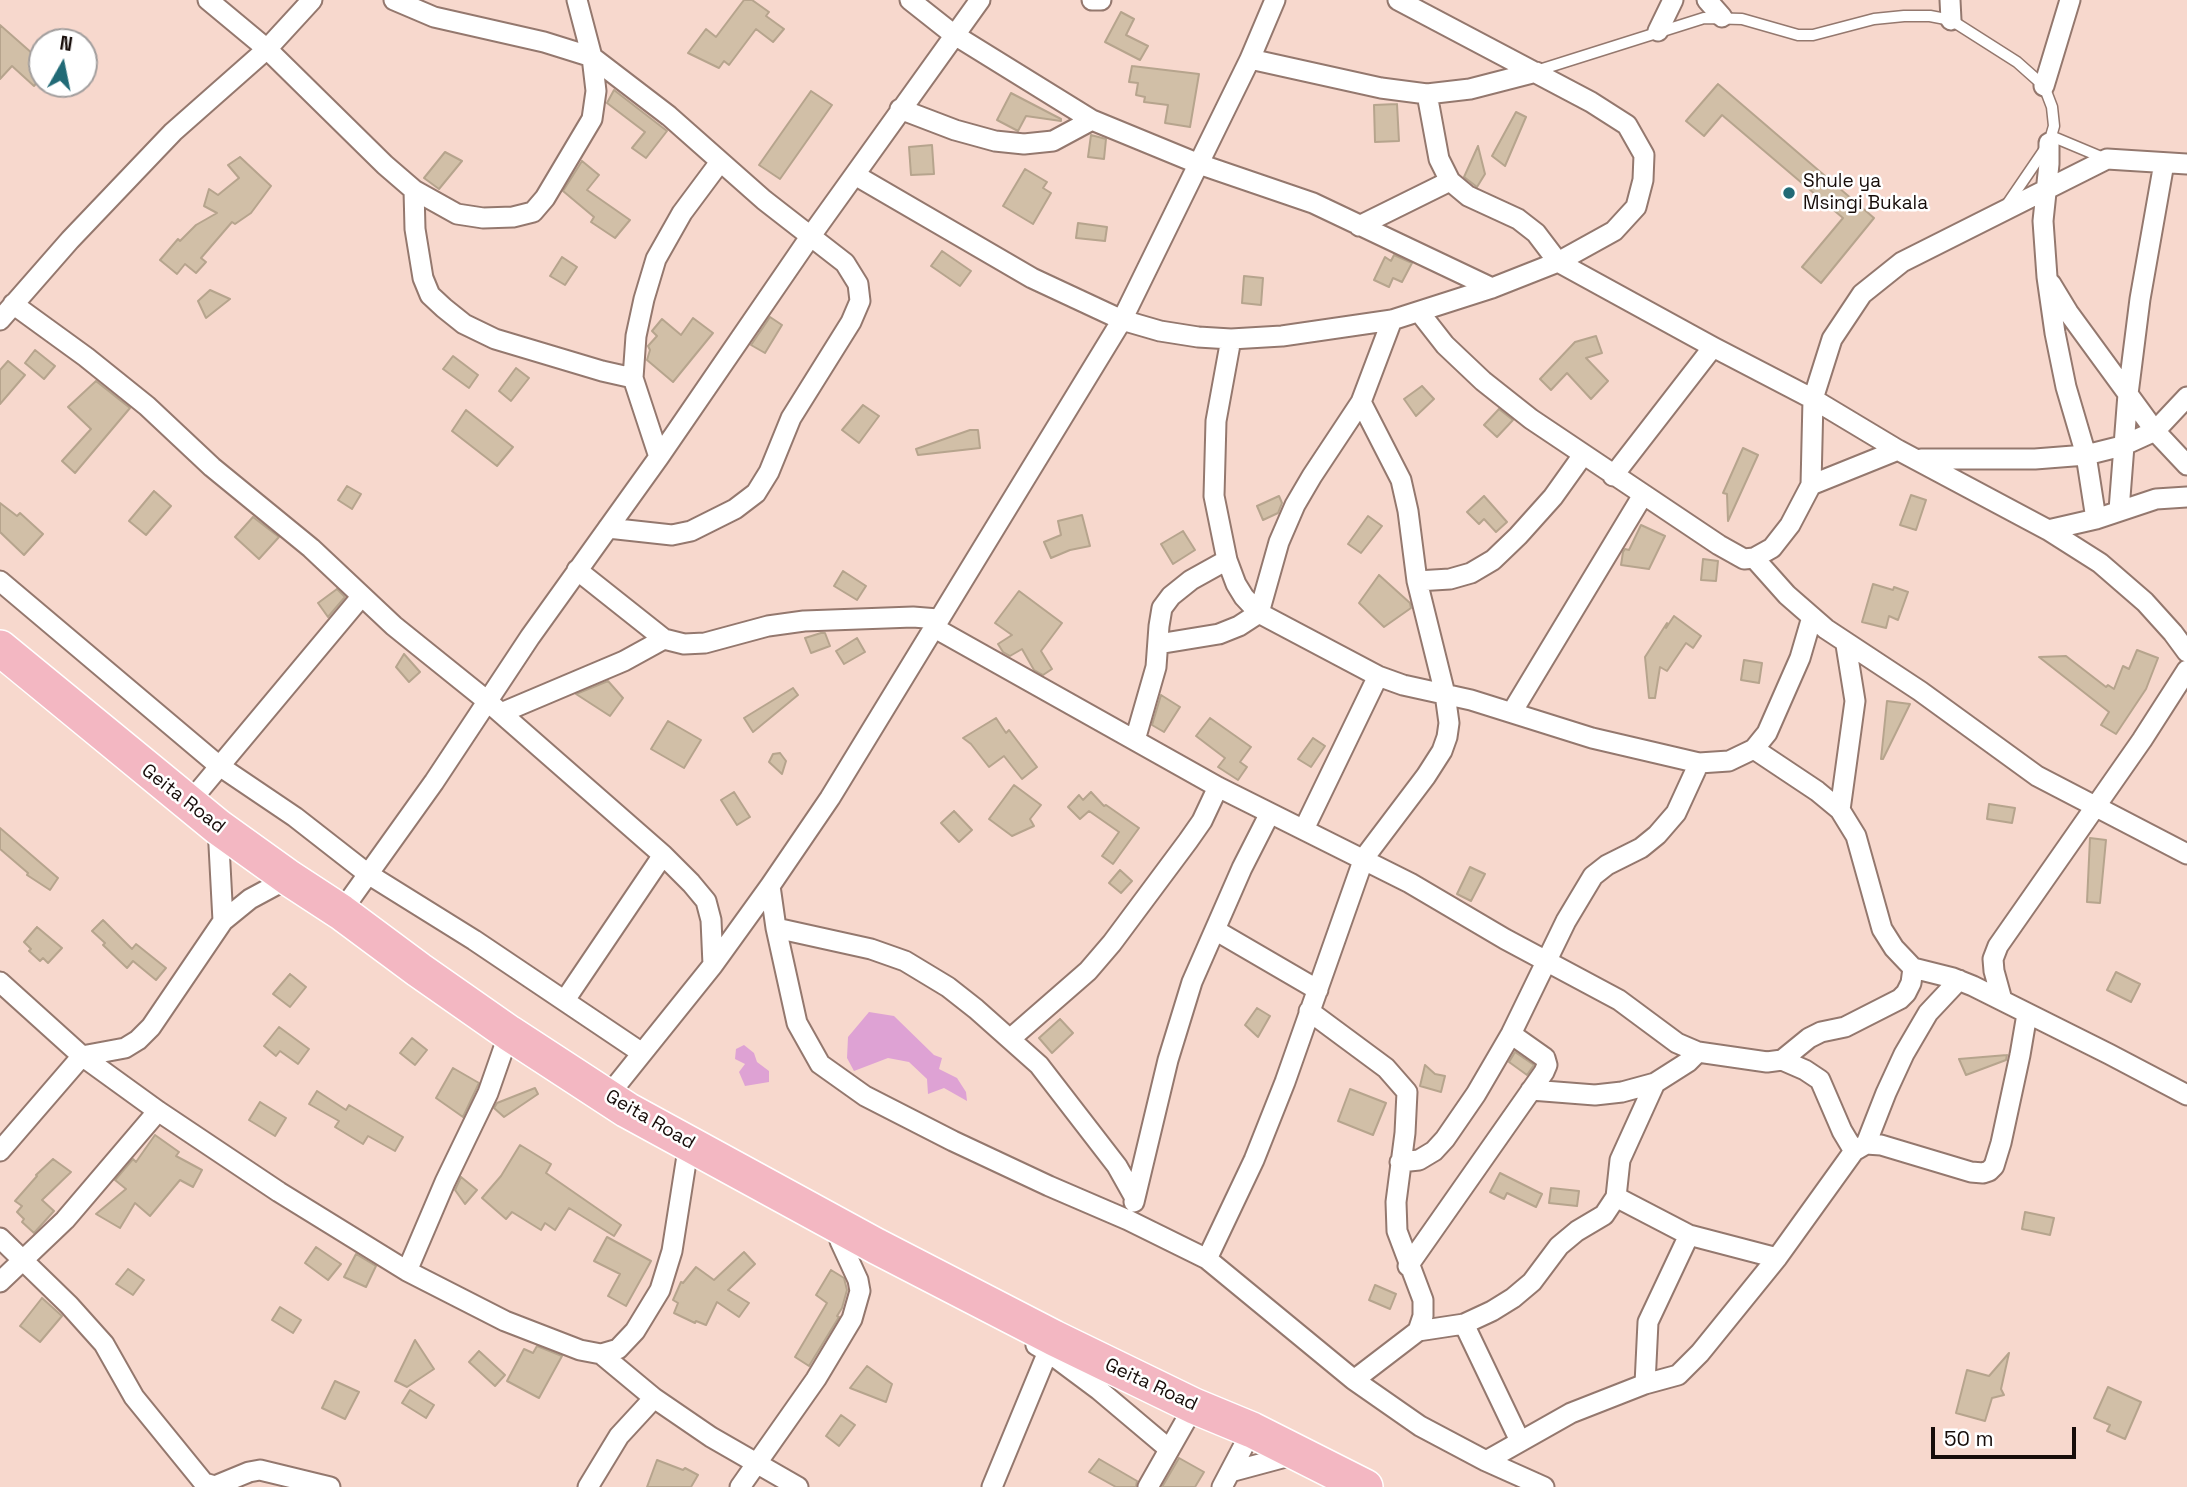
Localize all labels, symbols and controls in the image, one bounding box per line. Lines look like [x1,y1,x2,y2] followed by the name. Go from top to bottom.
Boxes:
[28,28,98,98] north arrow
[58,30,74,57] text: N
[1803,171,1928,215] place label: Shule ya Msingi Bukala
[1781,185,1797,201] marker: Shule ya Msingi Bukala
[137,759,229,839] street label: Geita Road
[601,1085,699,1155] street label: Geita Road
[1101,1354,1201,1416] street label: Geita Road
[1935,1414,2080,1458] scale bar
[1944,1425,1994,1452] text: 50 m

